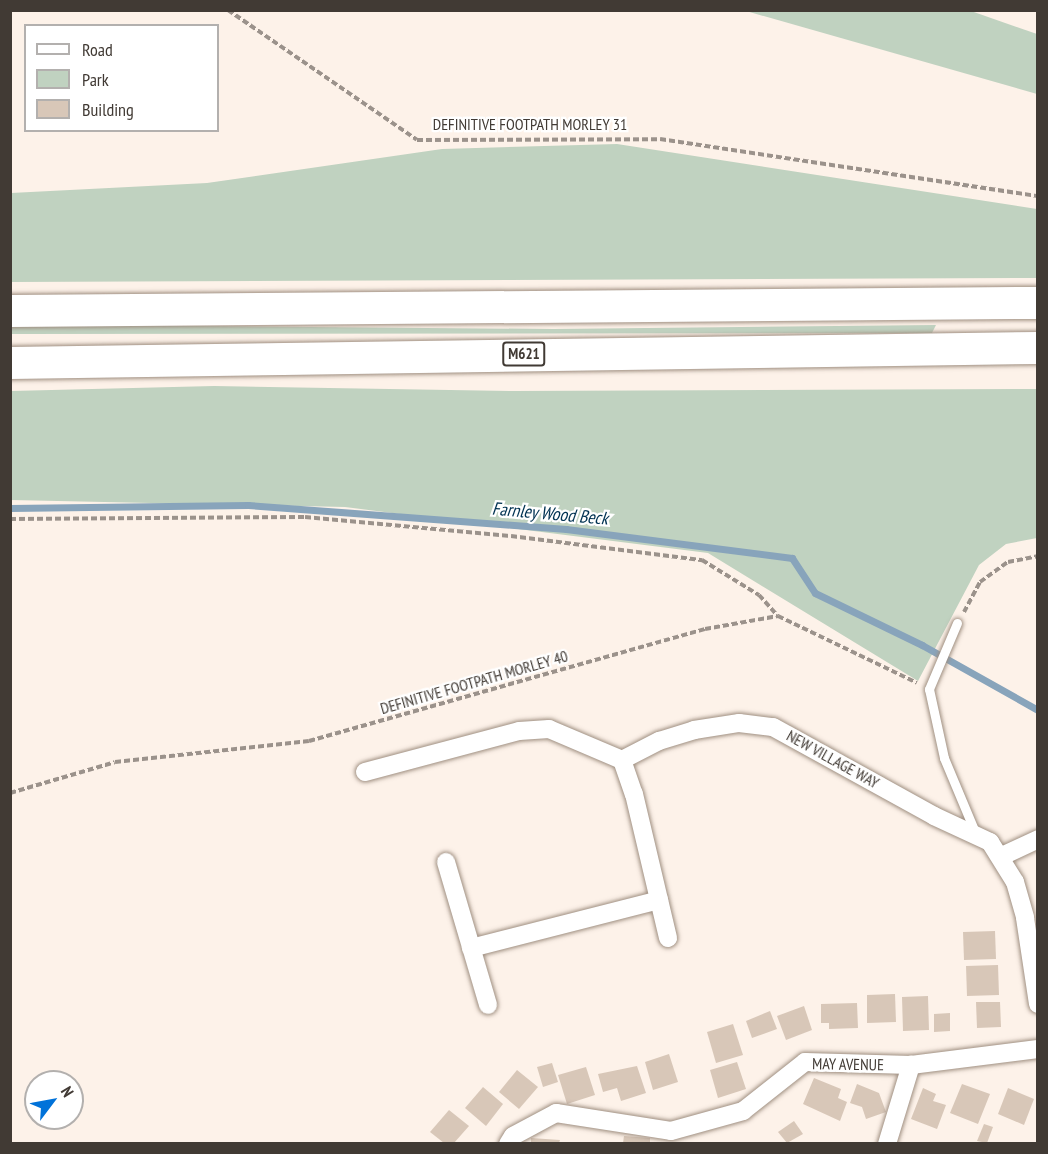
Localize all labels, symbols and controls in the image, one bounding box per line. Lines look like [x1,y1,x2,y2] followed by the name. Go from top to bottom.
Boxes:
[24,24,219,132] legend
[82,38,113,61] text: Road
[82,68,109,91] text: Park
[82,98,134,121] text: Building
[433,114,627,134] street label: DEFINITIVE FOOTPATH MORLEY 31
[502,342,546,366] road number: M621
[491,498,609,530] water label: Farnley Wood Beck
[378,646,570,718] street label: DEFINITIVE FOOTPATH MORLEY 40
[783,725,883,793] street label: NEW VILLAGE WAY
[812,1054,884,1074] street label: MAY AVENUE
[24,1070,84,1130] north arrow
[57,1083,78,1100] text: N

